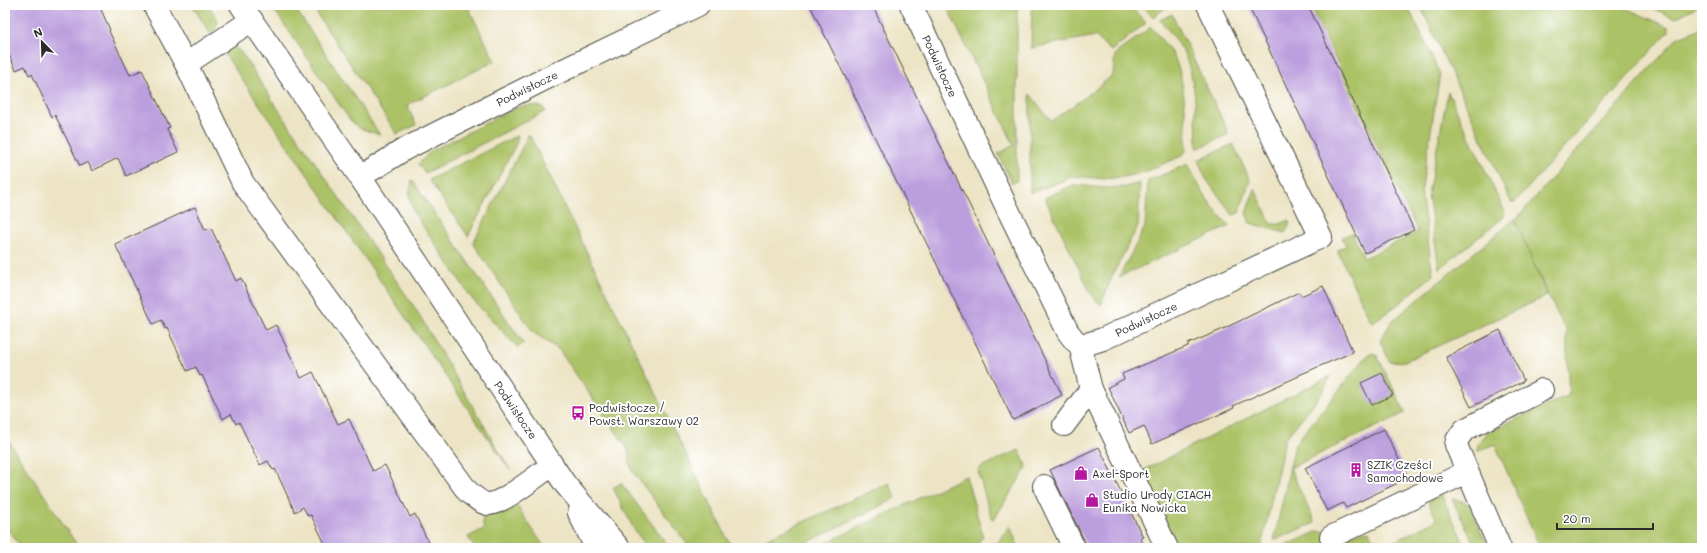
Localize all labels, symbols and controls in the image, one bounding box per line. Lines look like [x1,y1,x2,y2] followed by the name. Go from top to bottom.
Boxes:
[22,22,62,62] north arrow
[31,24,45,41] text: N
[919,33,961,100] street label: Podwisłocze
[494,67,560,109] street label: Podwisłocze
[1113,298,1180,340] street label: Podwisłocze
[491,378,541,442] street label: Podwisłocze
[589,400,699,428] place label: Podwisłocze / Powst. Warszawy 02
[570,405,586,421] bus stop icon: Podwisłocze / Powst. Warszawy 02
[1367,457,1444,485] place label: SZIK Części Samochodowe
[1348,462,1364,478] building icon: SZIK Części Samochodowe
[1073,465,1089,481] shop icon: Axel-Sport
[1092,466,1149,481] place label: Axel-Sport
[1103,487,1212,515] place label: Studio Urody CIACH Eunika Nowicka
[1084,492,1100,508] shop icon: Studio Urody CIACH Eunika Nowicka
[1557,505,1653,531] scale bar
[1563,510,1591,526] text: 20 m

